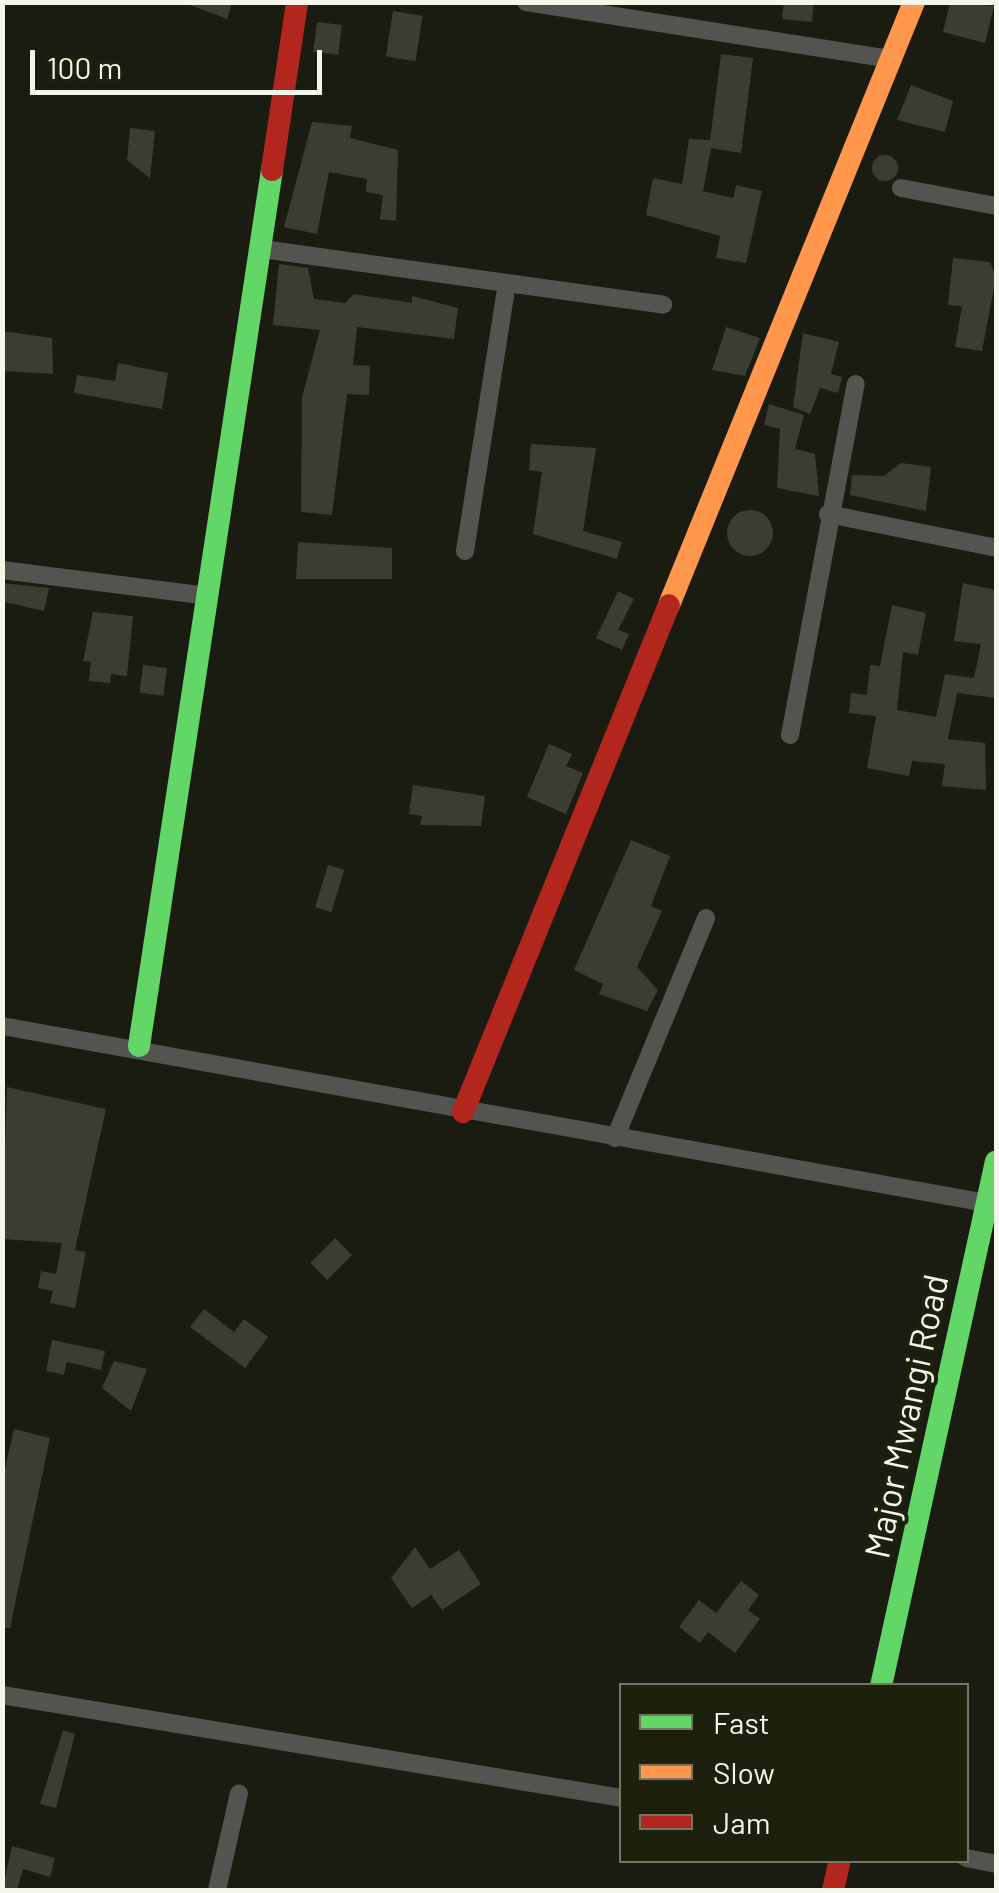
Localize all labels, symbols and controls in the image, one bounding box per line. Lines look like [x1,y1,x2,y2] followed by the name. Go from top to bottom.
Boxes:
[35,30,328,92] scale bar
[47,49,122,85] text: 100 m
[854,1270,956,1562] street label: Major Mwangi Road
[619,1683,969,1863] legend
[713,1704,770,1740] text: Fast
[713,1754,775,1790] text: Slow
[713,1804,770,1840] text: Jam

